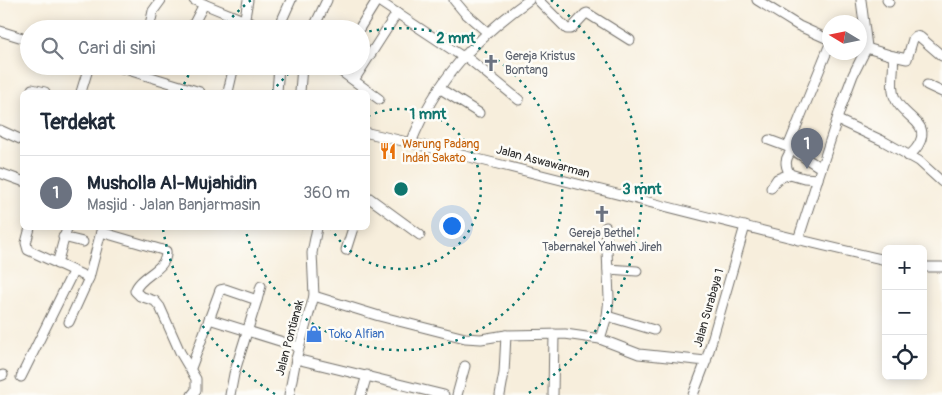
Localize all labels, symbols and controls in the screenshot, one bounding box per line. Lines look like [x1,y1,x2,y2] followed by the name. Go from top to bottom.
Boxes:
[822,15,867,60] north arrow
[20,20,370,75] search box
[436,29,477,48] text: 2 mnt
[38,34,66,62] icon: search
[78,36,155,60] text: Cari di sini
[505,49,576,78] place label: Gereja Kristus Bontang
[481,53,501,73] church icon: Gereja Kristus Bontang
[410,105,447,124] text: 1 mnt
[40,109,115,136] text: Terdekat
[791,128,823,169] pin: 1
[402,137,479,166] place label: Warung Padang Indah Sakato
[378,141,398,161] restaurant icon: Warung Padang Indah Sakato
[495,142,592,182] street label: Jalan Aswawarman
[87,171,257,195] text: Musholla Al-Mujahidin
[392,180,410,198] centre of rings
[622,180,663,199] text: 3 mnt
[53,183,59,203] text: 1
[303,183,350,203] text: 360 m
[87,195,260,215] text: Masjid · Jalan Banjarmasin
[592,204,612,224] church icon: Gereja Bethel Tabernakel Yahweh Jireh
[439,213,465,239] your location
[542,226,662,255] place label: Gereja Bethel Tabernakel Yahweh Jireh
[882,245,927,380] map controls
[882,245,927,290] button: +
[691,267,727,349] street label: Jalan Surabaya 1
[882,290,927,335] button: −
[273,298,307,378] street label: Jalan Pontianak
[304,324,324,344] shop icon: Toko Alfian
[328,327,384,342] place label: Toko Alfian
[882,335,927,380] button: locate

